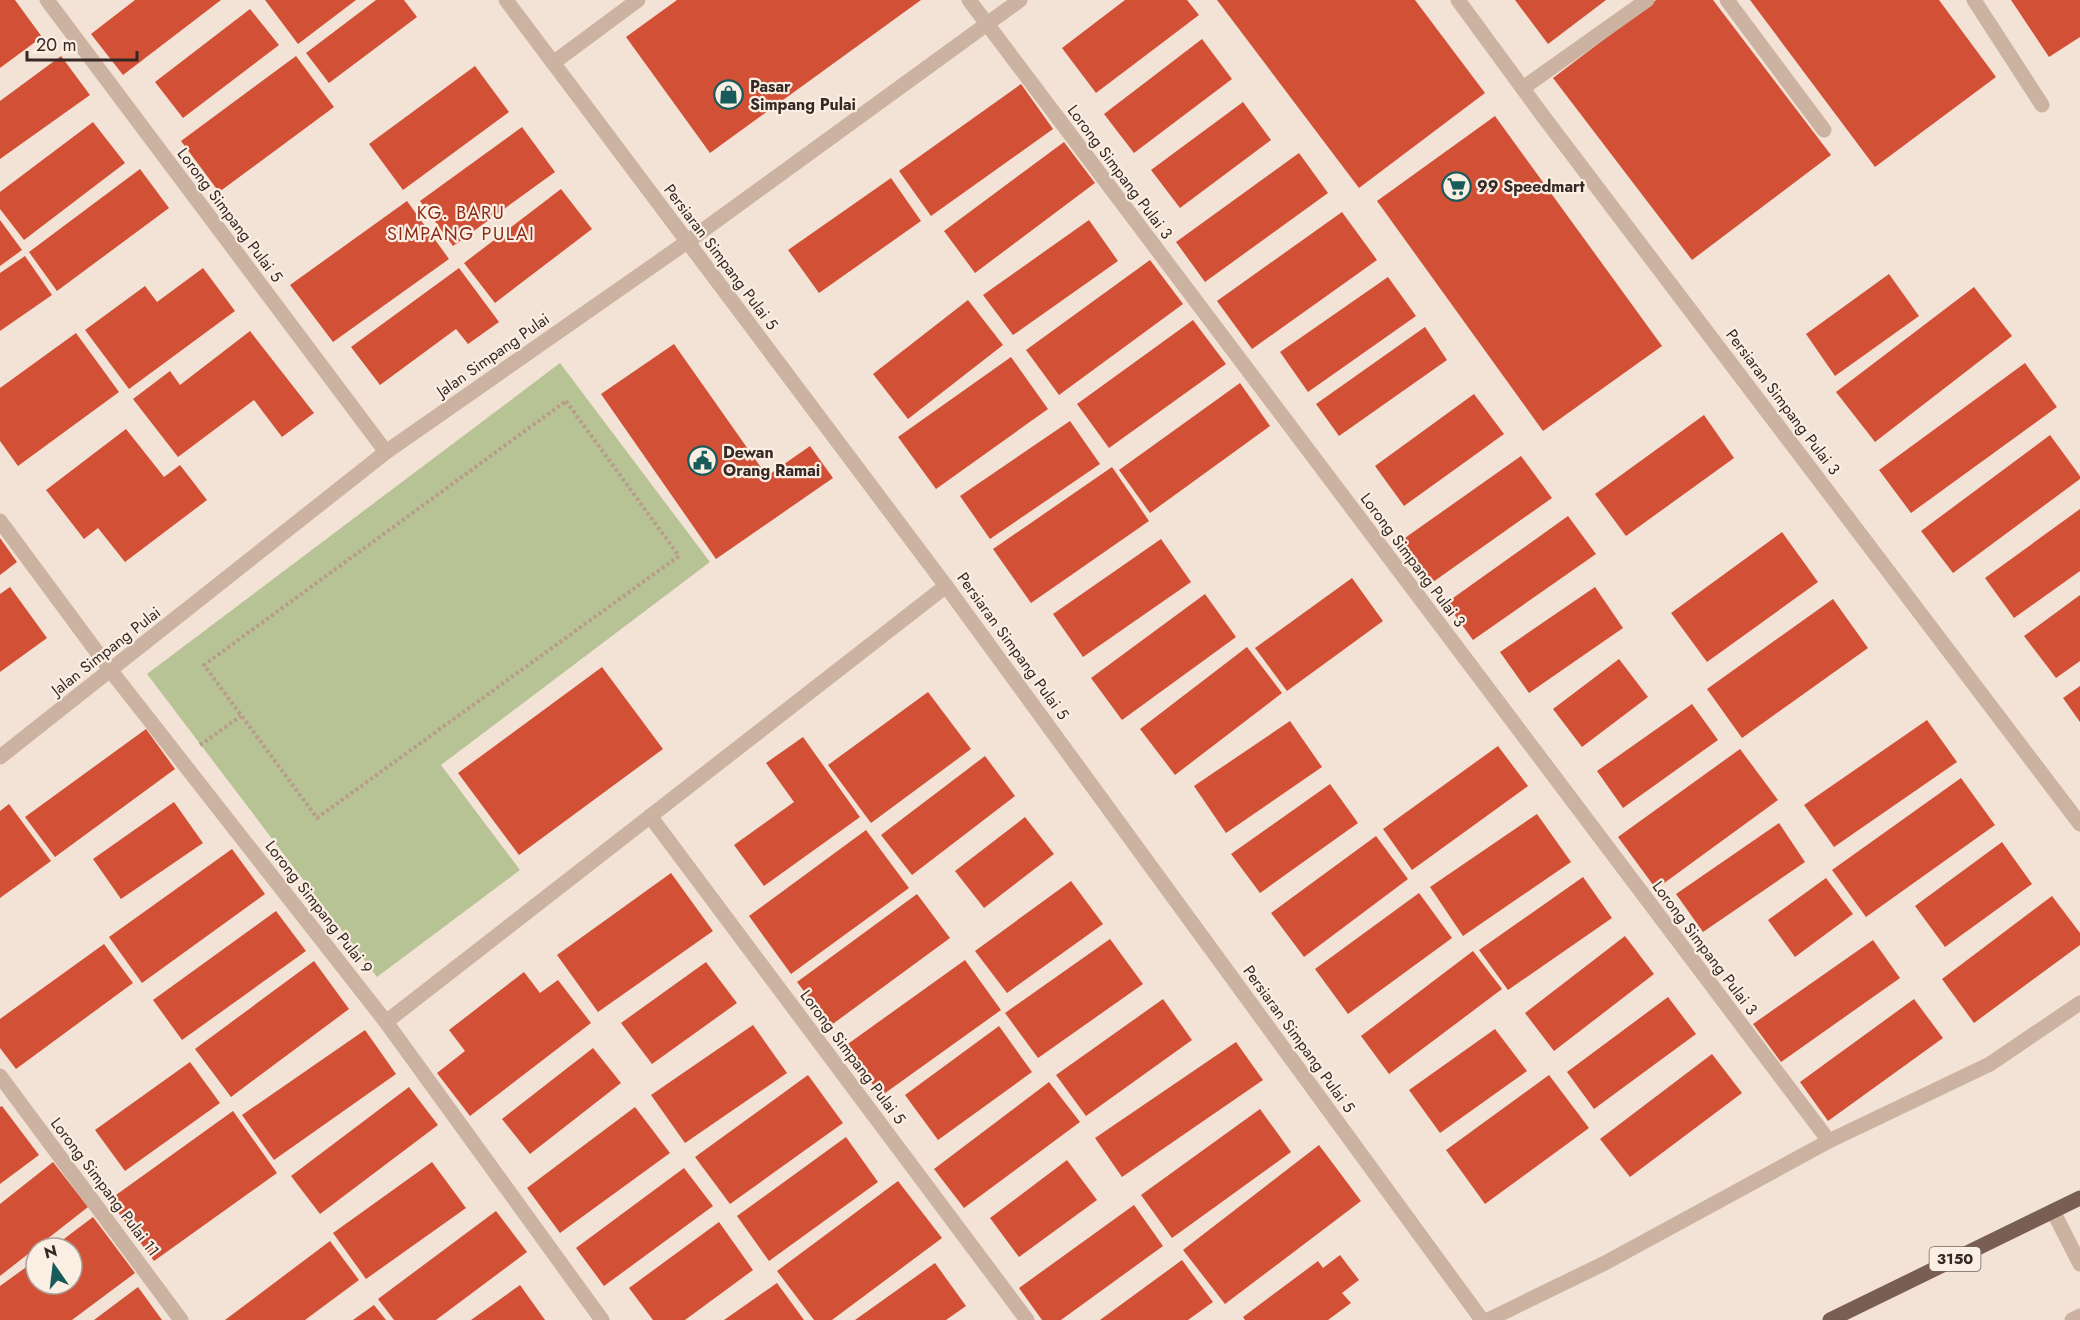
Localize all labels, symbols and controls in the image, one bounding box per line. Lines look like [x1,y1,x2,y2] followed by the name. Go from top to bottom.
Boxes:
[27,24,136,62] scale bar
[36,32,76,58] text: 20 m
[750,75,856,116] place label: Pasar Simpang Pulai
[713,79,745,111] shop icon: Pasar Simpang Pulai
[1062,100,1178,244] street label: Lorong Simpang Pulai 3
[172,143,288,287] street label: Lorong Simpang Pulai 5
[1440,170,1472,202] supermarket icon: 99 Speedmart
[1477,175,1586,198] place label: 99 Speedmart
[658,179,784,335] street label: Persiaran Simpang Pulai 5
[387,200,535,247] district label: KG. BARU SIMPANG PULAI
[430,307,554,404] street label: Jalan Simpang Pulai
[1721,324,1846,480] street label: Persiaran Simpang Pulai 3
[723,441,820,482] place label: Dewan Orang Ramai
[686,445,718,477] public building icon: Dewan Orang Ramai
[1355,488,1471,632] street label: Lorong Simpang Pulai 3
[952,567,1074,725] street label: Persiaran Simpang Pulai 5
[45,601,166,702] street label: Jalan Simpang Pulai
[260,836,378,978] street label: Lorong Simpang Pulai 9
[1647,876,1763,1020] street label: Lorong Simpang Pulai 3
[1238,960,1360,1118] street label: Persiaran Simpang Pulai 5
[795,985,911,1129] street label: Lorong Simpang Pulai 5
[45,1113,165,1261] street label: Lorong Simpang Pulai 11
[24,1236,84,1296] north arrow
[42,1239,59,1265] text: N
[1930,1247,1980,1271] road number: 3150

